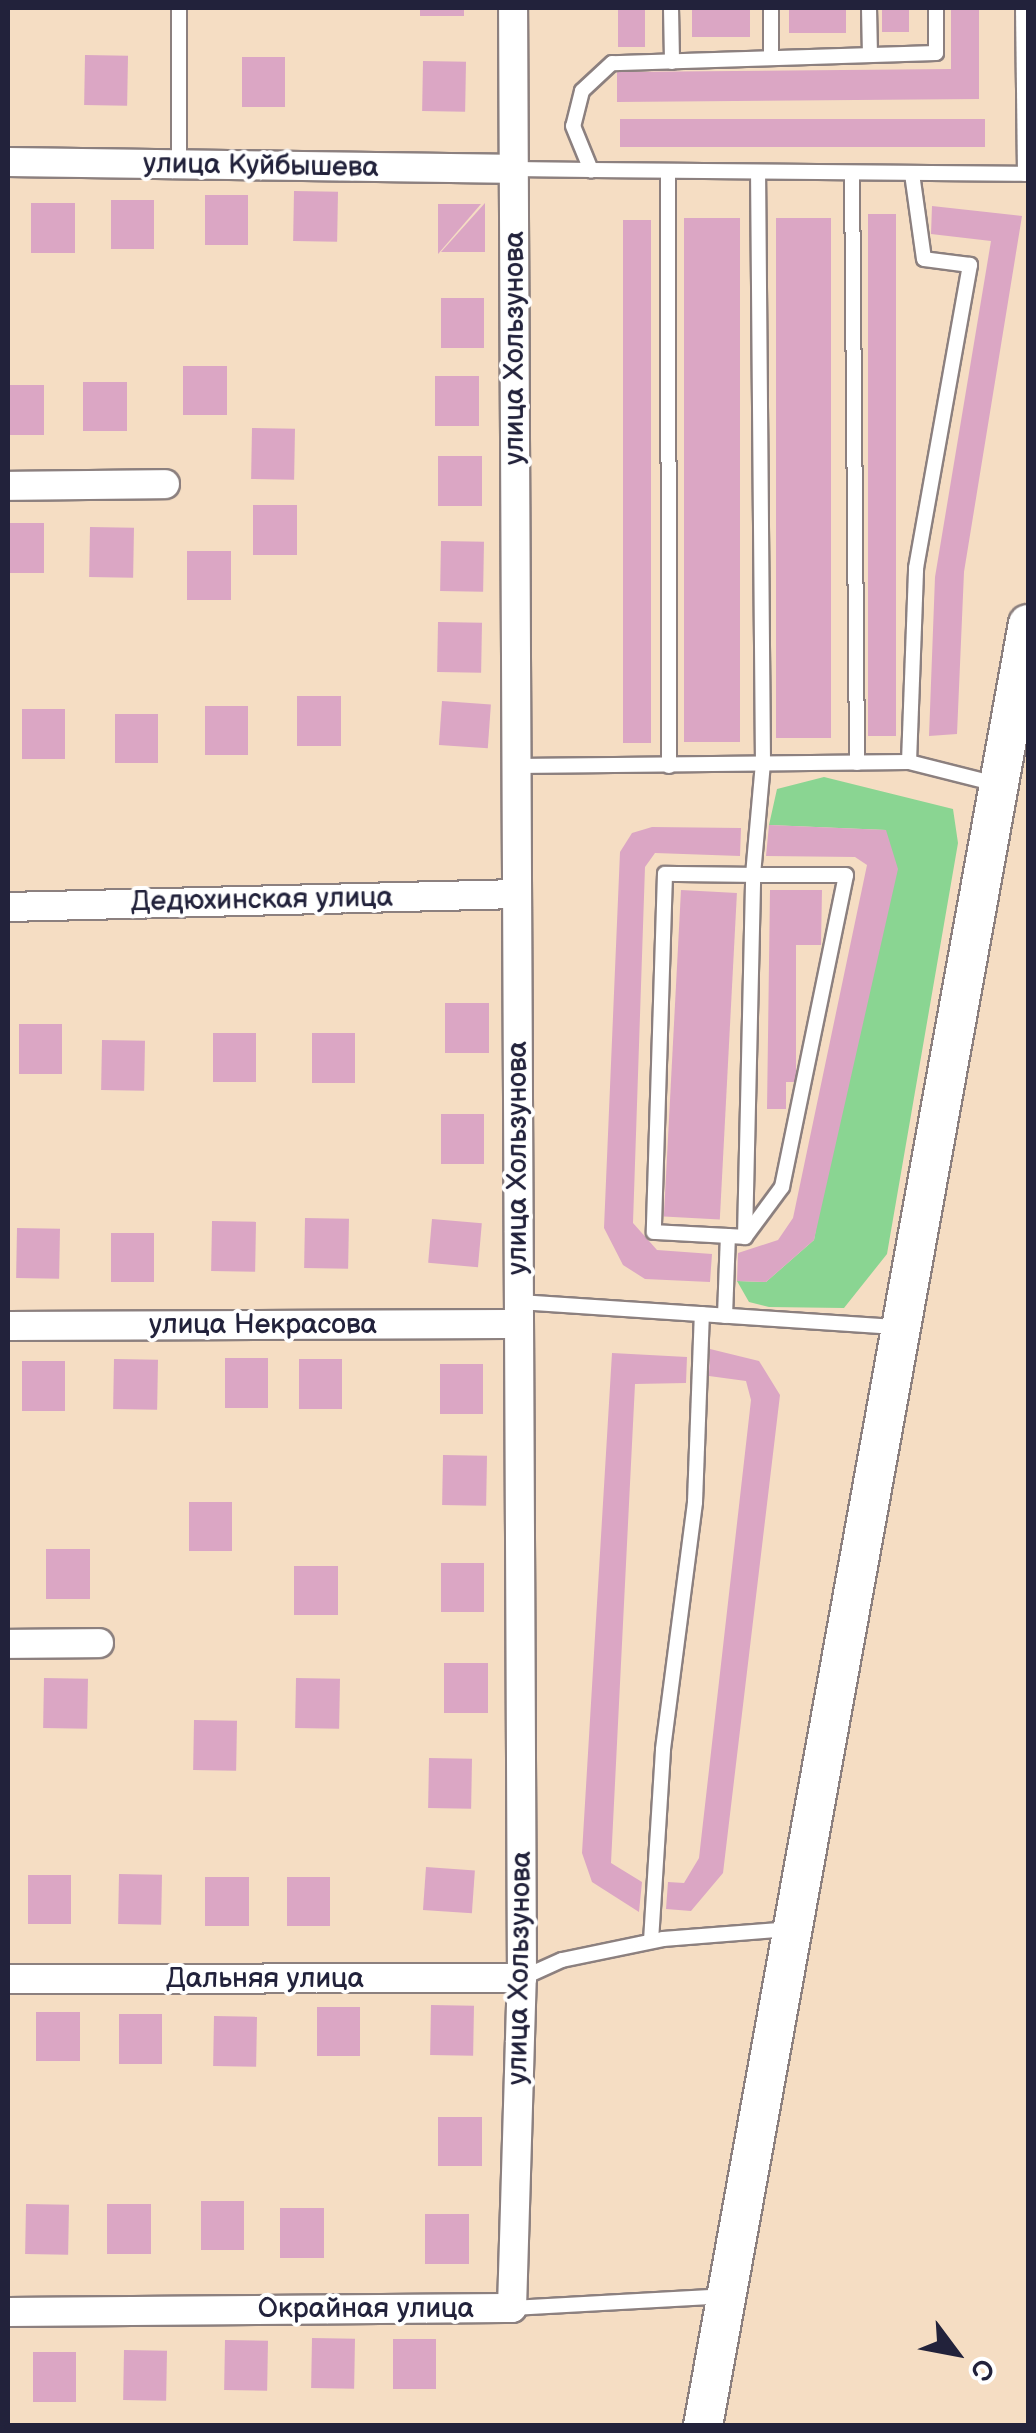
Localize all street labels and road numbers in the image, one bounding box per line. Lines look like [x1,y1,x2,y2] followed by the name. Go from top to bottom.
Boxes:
[143,147,379,185] street label: улица Куйбышева
[498,231,532,465] street label: улица Хользунова
[131,881,393,919] street label: Дедюхинская улица
[501,1041,535,1275] street label: улица Хользунова
[149,1308,377,1342] street label: улица Некрасова
[501,1851,539,2085] street label: улица Хользунова
[166,1962,364,1996] street label: Дальняя улица
[258,2292,474,2326] street label: Окрайная улица

